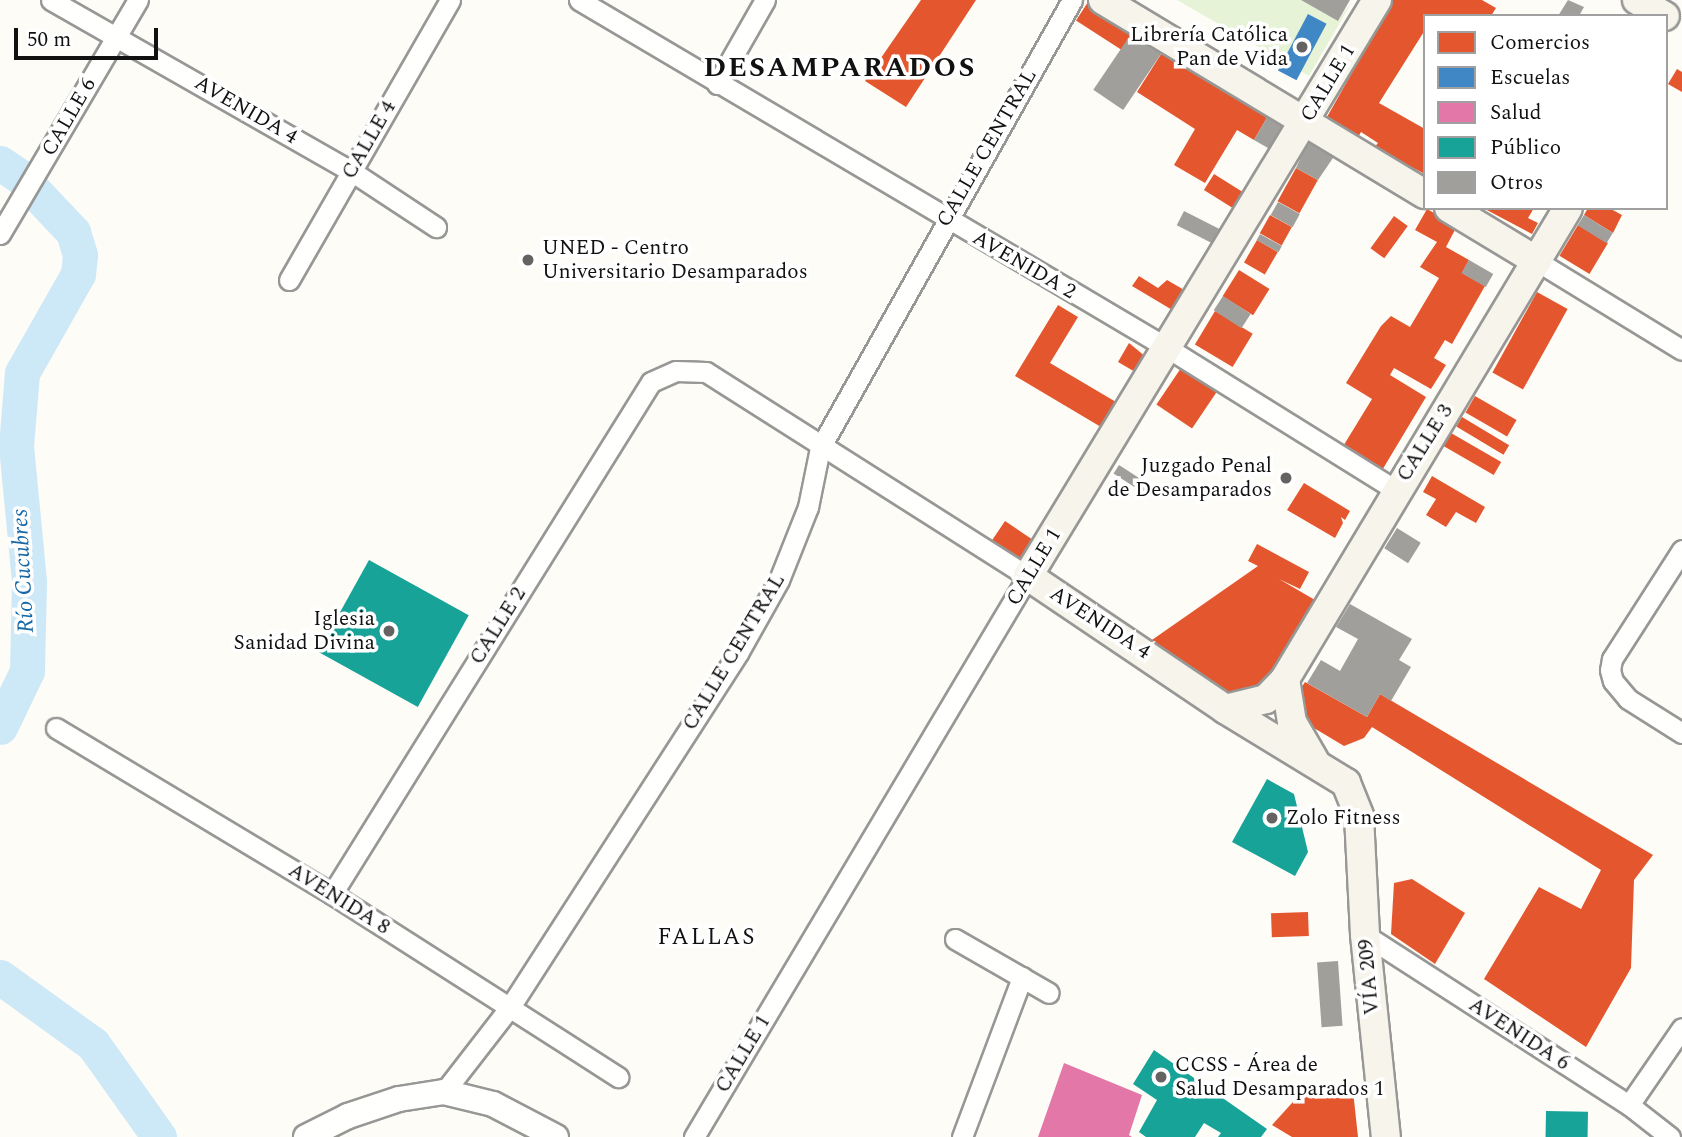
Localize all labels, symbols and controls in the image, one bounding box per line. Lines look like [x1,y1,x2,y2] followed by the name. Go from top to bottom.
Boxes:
[18,14,161,58] scale bar
[1423,14,1668,210] legend
[1130,22,1288,72] place label: Librería Católica Pan de Vida
[27,24,71,56] text: 50 m
[1490,27,1590,59] text: Comercios
[1294,39,1310,55] marker: Librería Católica Pan de Vida
[1295,40,1361,126] street label: CALLE 1
[705,51,975,85] district label: DESAMPARADOS
[1490,62,1570,94] text: Escuelas
[931,64,1043,232] street label: CALLE CENTRAL
[190,70,302,150] street label: AVENIDA 4
[37,73,101,161] street label: CALLE 6
[337,96,401,184] street label: CALLE 4
[1490,97,1541,129] text: Salud
[1490,132,1561,164] text: Público
[1490,167,1543,199] text: Otros
[968,225,1080,305] street label: AVENIDA 2
[542,235,808,285] place label: UNED - Centro Universitario Desamparados
[520,252,536,268] marker: UNED - Centro Universitario Desamparados
[1391,400,1459,486] street label: CALLE 3
[1108,453,1272,503] place label: Juzgado Penal de Desamparados
[1278,470,1294,486] marker: Juzgado Penal de Desamparados
[7,508,41,634] water label: Río Cucubres
[1001,524,1067,610] street label: CALLE 1
[677,569,791,735] street label: CALLE CENTRAL
[1045,581,1155,665] street label: AVENIDA 4
[464,583,532,669] street label: CALLE 2
[234,606,375,656] place label: Iglesia Sanidad Divina
[381,623,397,639] marker: Iglesia Sanidad Divina
[1286,805,1400,831] place label: Zolo Fitness
[1264,810,1280,826] marker: Zolo Fitness
[283,858,395,940] street label: AVENIDA 8
[658,924,756,952] district label: FALLAS
[1353,938,1385,1016] street label: VÍA 209
[1464,992,1574,1076] street label: AVENIDA 6
[710,1011,776,1097] street label: CALLE 1
[1175,1052,1385,1102] place label: CCSS - Área de Salud Desamparados 1
[1153,1069,1169,1085] marker: CCSS - Área de Salud Desamparados 1

